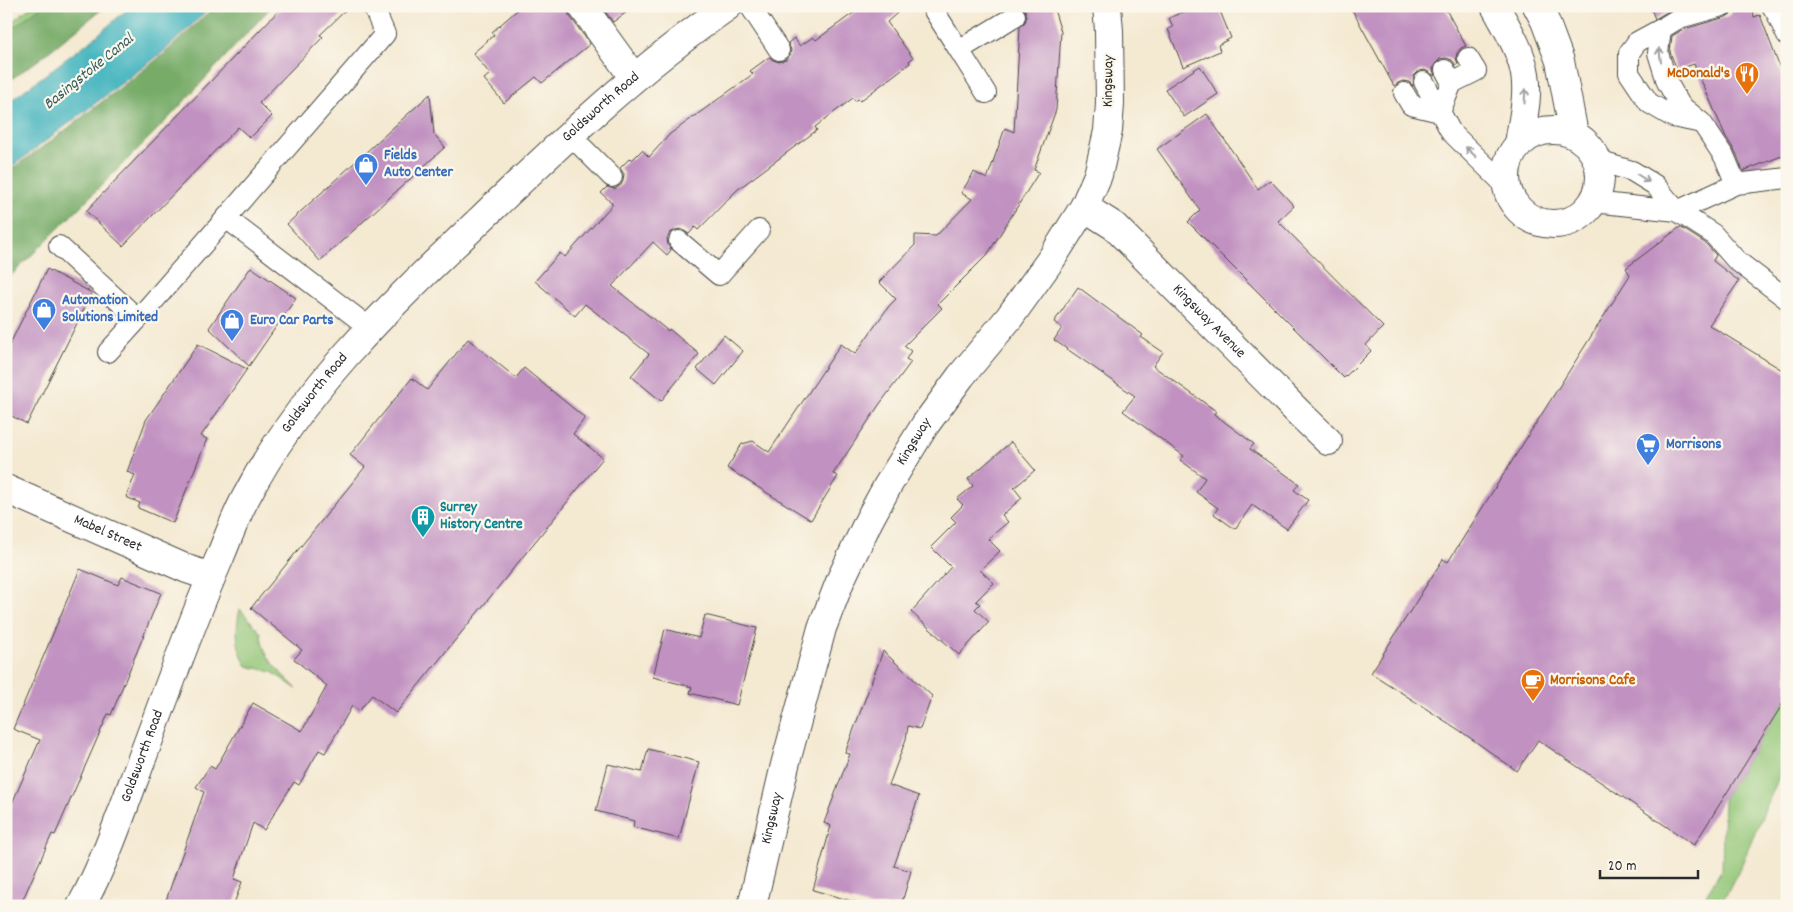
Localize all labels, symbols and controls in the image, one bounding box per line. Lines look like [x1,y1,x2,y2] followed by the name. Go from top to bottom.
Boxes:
[39,28,140,116] water label: Basingstoke Canal
[1655,47,1665,63] one-way arrow
[1098,54,1120,107] street label: Kingsway
[1734,61,1760,95] restaurant icon: McDonald's
[1667,63,1730,85] place label: McDonald's
[557,67,645,148] street label: Goldsworth Road
[1521,88,1530,104] one-way arrow
[384,145,453,184] place label: Fields Auto Center
[1465,146,1477,158] one-way arrow
[353,152,379,186] shop icon: Fields Auto Center
[1636,173,1650,183] one-way arrow
[1167,279,1251,364] street label: Kingsway Avenue
[62,290,158,329] place label: Automation Solutions Limited
[31,297,57,331] shop icon: Automation Solutions Limited
[219,308,245,342] shop icon: Euro Car Parts
[250,310,334,332] place label: Euro Car Parts
[276,348,354,438] street label: Goldsworth Road
[891,413,938,470] street label: Kingsway
[1635,432,1661,466] supermarket icon: Morrisons
[1666,434,1722,456] place label: Morrisons
[440,497,523,536] place label: Surrey History Centre
[410,504,436,538] building icon: Surrey History Centre
[70,509,146,559] street label: Mabel Street
[1520,668,1546,702] cafe icon: Morrisons Cafe
[1550,670,1636,692] place label: Morrisons Cafe
[116,707,170,806] street label: Goldsworth Road
[756,789,789,846] street label: Kingsway
[1600,847,1698,879] scale bar
[1608,856,1636,878] text: 20 m

